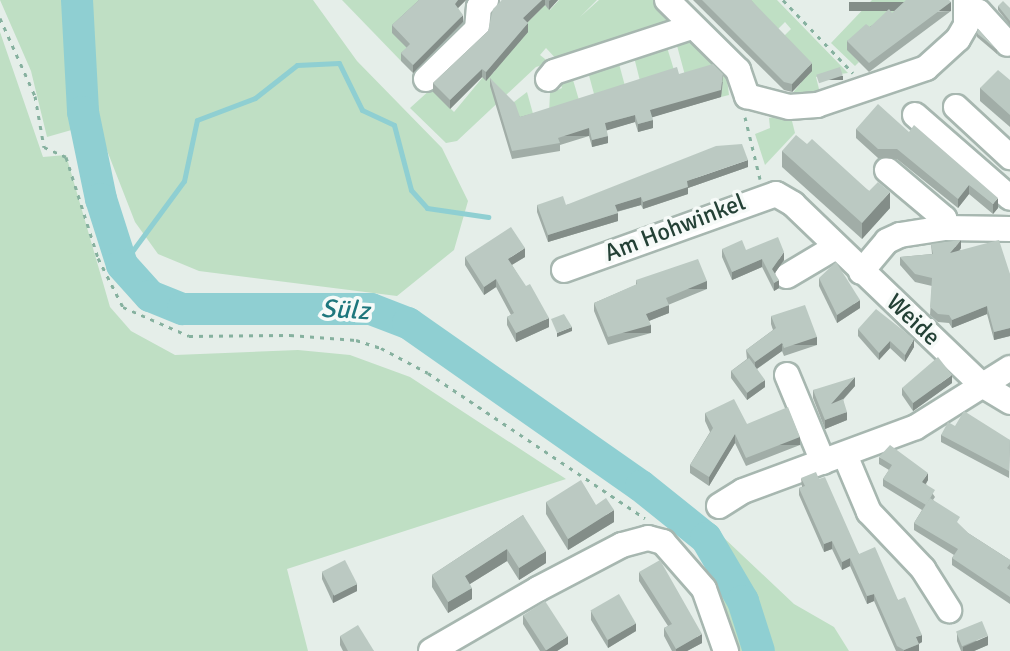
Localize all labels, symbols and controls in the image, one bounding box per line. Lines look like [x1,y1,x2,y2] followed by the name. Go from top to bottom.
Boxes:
[601,188,749,268] street label: Am Hohwinkel
[880,288,946,352] street label: Weide
[320,294,370,328] water label: Sülz

